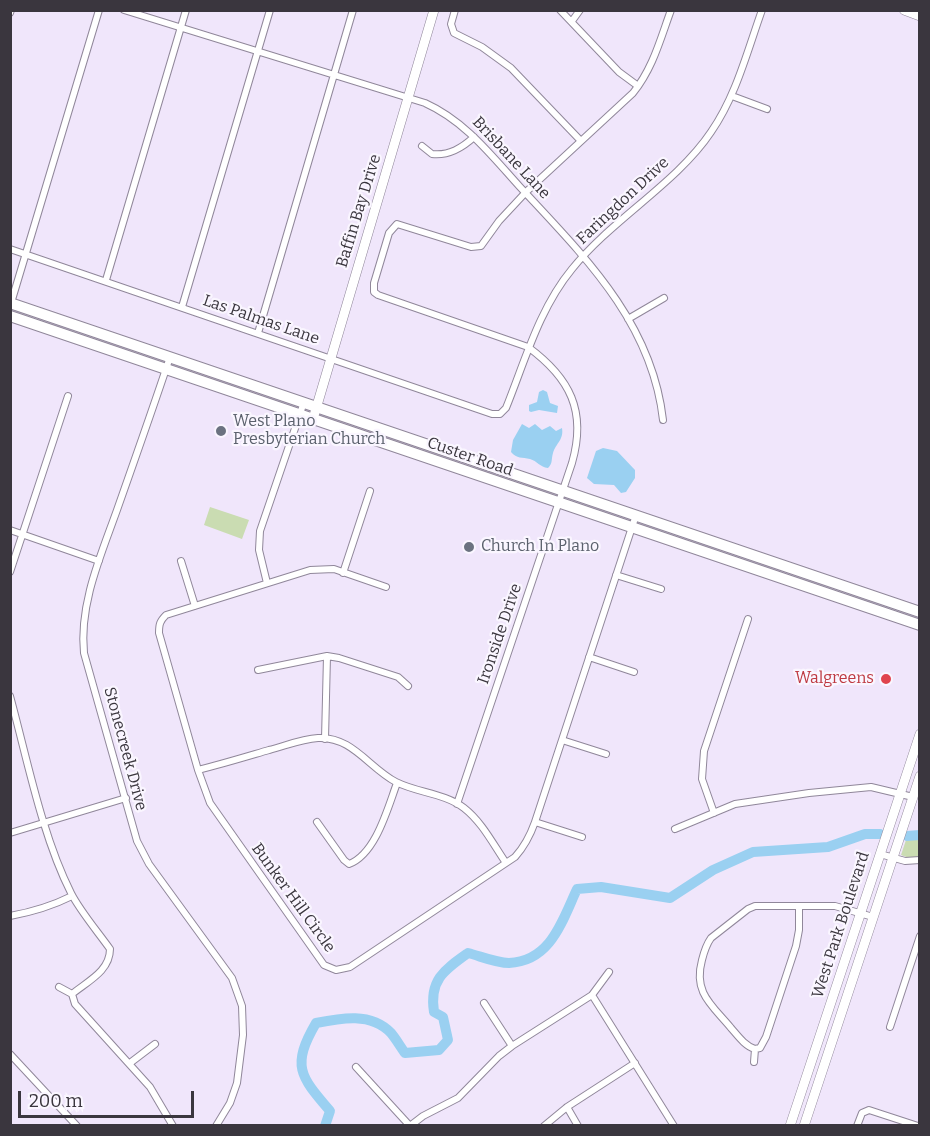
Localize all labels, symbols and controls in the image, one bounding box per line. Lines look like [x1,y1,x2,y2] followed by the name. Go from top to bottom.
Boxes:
[468,113,554,203] street label: Brisbane Lane
[333,152,385,270] street label: Baffin Bay Drive
[573,153,673,249] street label: Faringdon Drive
[200,291,322,349] street label: Las Palmas Lane
[233,412,385,450] place label: West Plano Presbyterian Church
[214,424,228,438] marker: West Plano Presbyterian Church
[424,433,516,481] street label: Custer Road
[481,537,599,557] place label: Church In Plano
[462,540,476,554] marker: Church In Plano
[474,581,526,687] street label: Ironside Drive
[795,669,874,689] place label: Walgreens
[879,672,893,686] marker: Walgreens
[99,685,151,813] street label: Stonecreek Drive
[247,840,339,956] street label: Bunker Hill Circle
[808,849,874,1001] street label: West Park Boulevard
[21,1079,196,1117] scale bar
[29,1090,83,1112] text: 200 m

